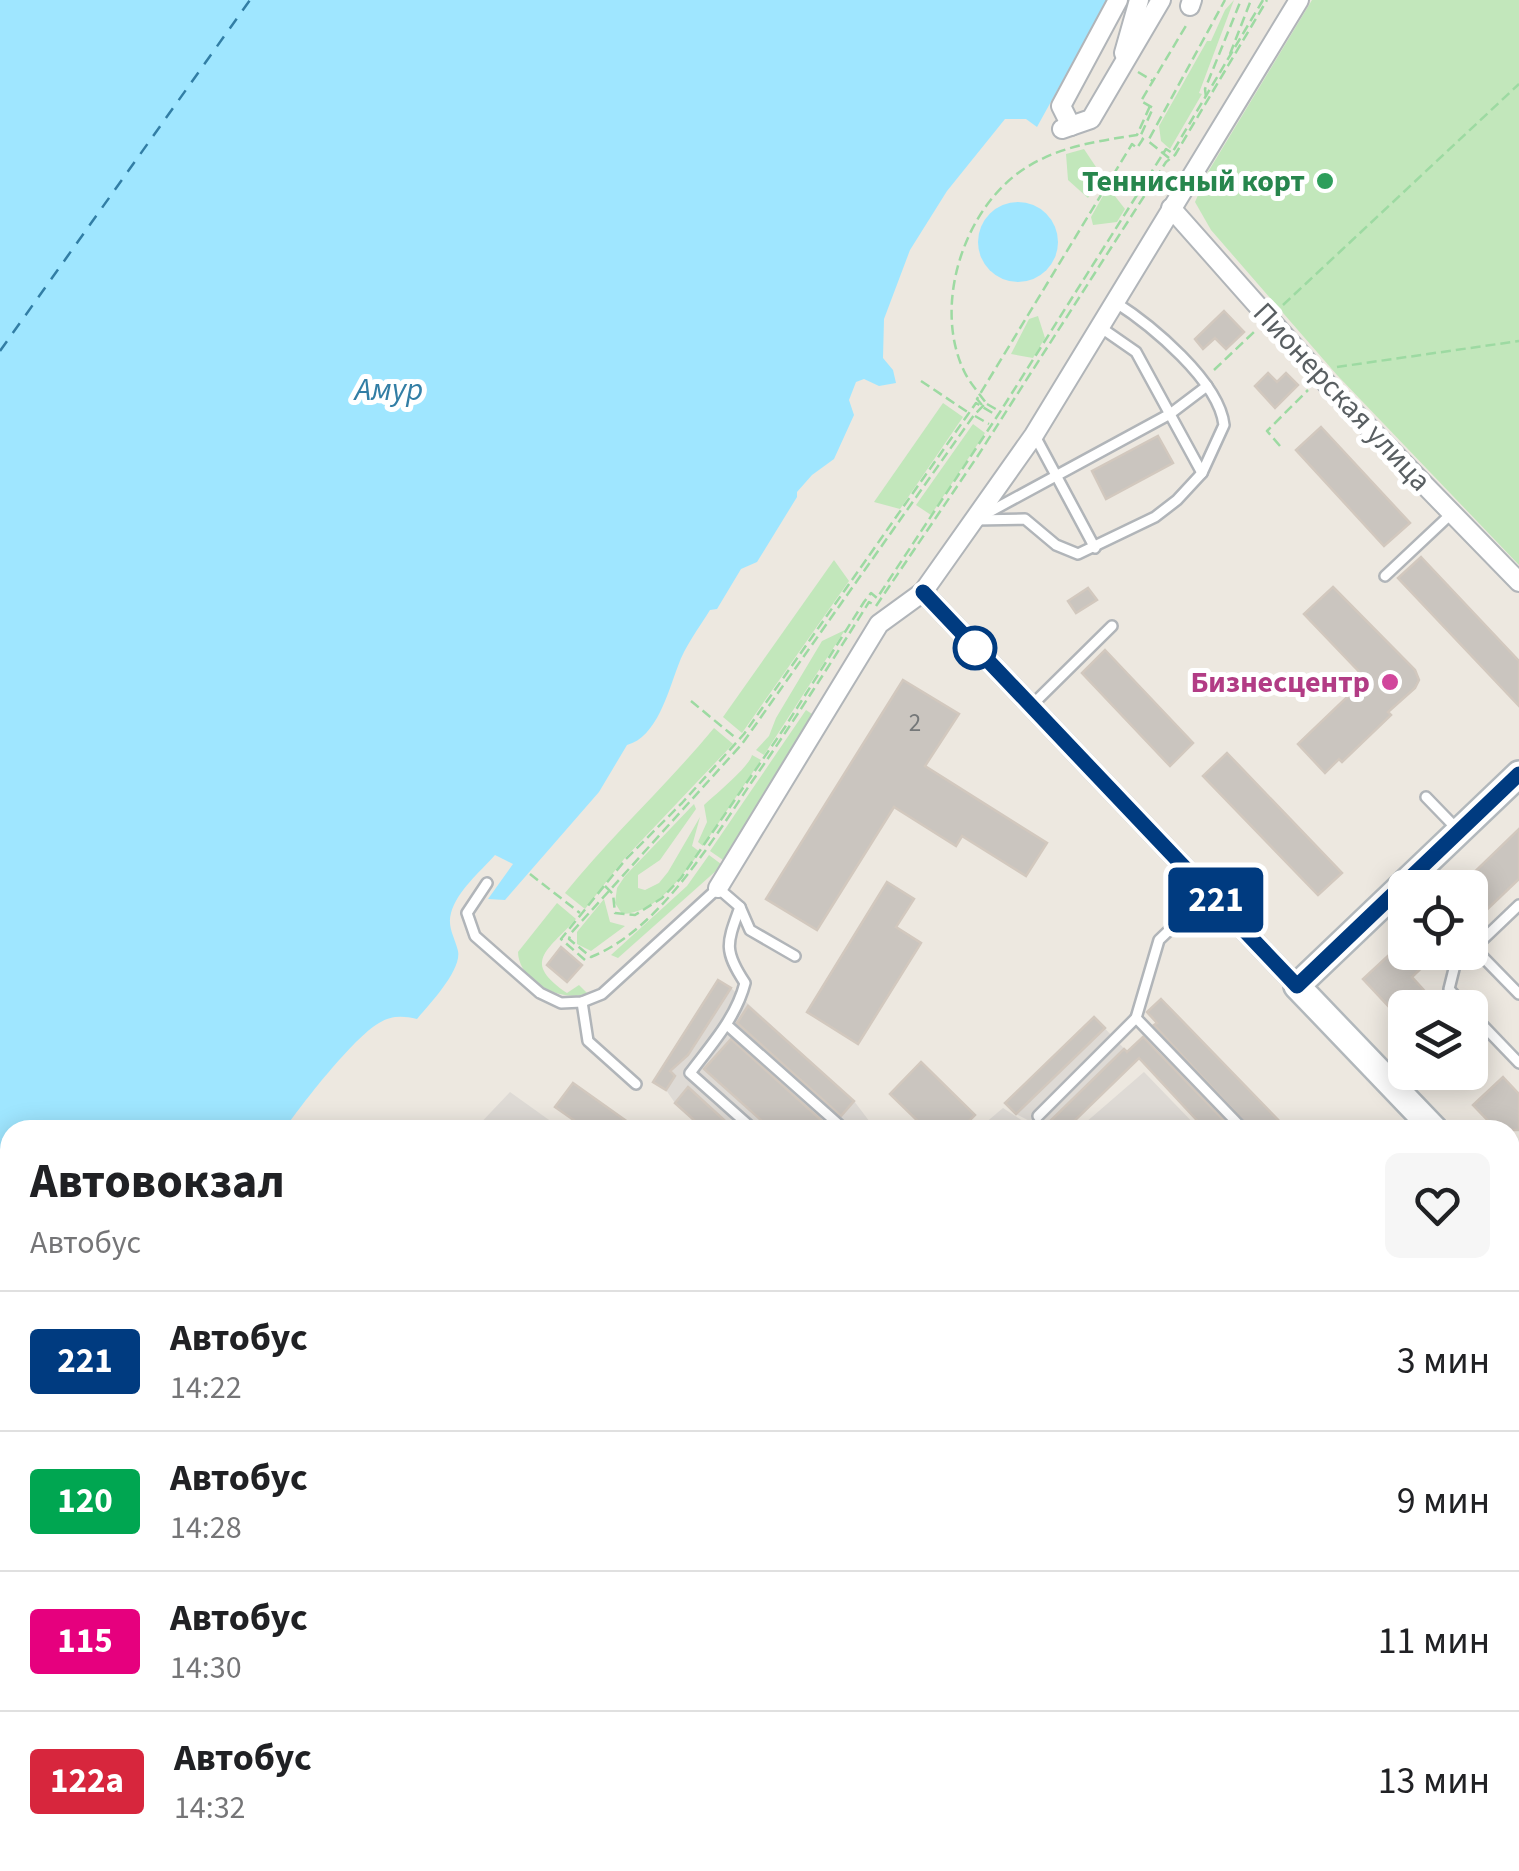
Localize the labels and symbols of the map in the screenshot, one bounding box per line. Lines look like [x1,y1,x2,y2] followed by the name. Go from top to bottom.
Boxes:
[1082,160,1305,203] place label: Теннисный корт
[1314,170,1336,192] marker: Теннисный корт
[1243,293,1441,501] street label: Пионерская улица
[353,367,423,413] water label: Амур
[954,627,996,669] unlabelled marker
[1190,661,1370,704] place label: Бизнесцентр
[1379,671,1401,693] marker: Бизнесцентр
[909,705,921,741] house number: 2
[1158,868,1274,932] line badge: 221

